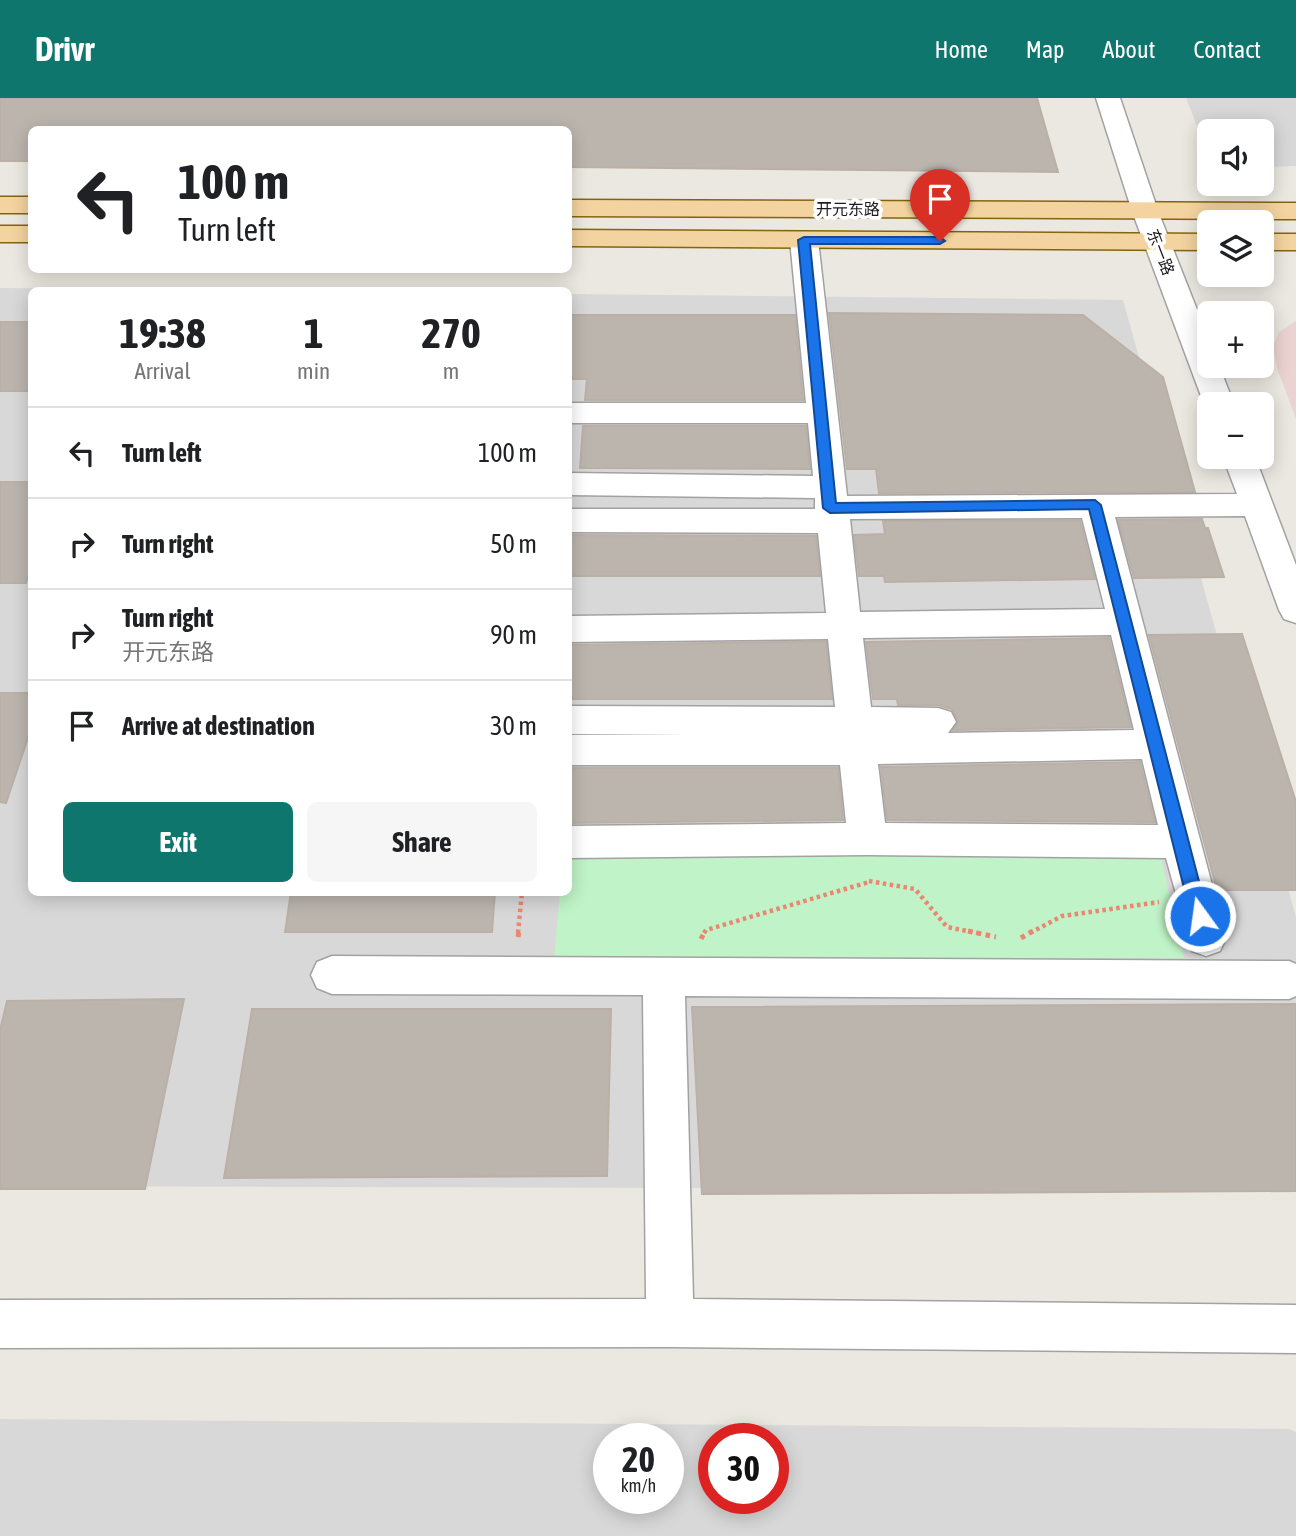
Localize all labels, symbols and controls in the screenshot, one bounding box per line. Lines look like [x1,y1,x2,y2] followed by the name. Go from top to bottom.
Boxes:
[35,30,94,68] text: Drivr
[934,36,988,63] text: Home
[1026,36,1064,63] text: Map
[1102,36,1155,63] text: About
[1193,36,1261,63] text: Contact
[1197,119,1274,469] map controls
[1197,119,1274,196] button: sound
[178,153,289,209] text: 100 m
[63,154,154,245] icon: left
[910,169,970,241] pin
[921,180,959,218] icon: arrive
[816,200,880,218] street label: 开元东路
[1197,210,1274,287] button: layers
[178,211,276,248] text: Turn left
[1144,226,1178,278] street label: 东一路
[1197,301,1274,378] button: +
[119,309,206,357] text: 19:38
[304,309,323,357] text: 1
[421,309,481,357] text: 270
[134,358,191,384] text: Arrival
[297,358,330,384] text: min
[443,358,459,384] text: m
[1197,392,1274,469] button: −
[63,434,101,472] icon: left
[122,438,202,468] text: Turn left
[478,438,537,468] text: 100 m
[63,525,101,563] icon: right
[122,529,213,559] text: Turn right
[490,529,537,559] text: 50 m
[122,603,213,633] text: Turn right
[63,616,101,654] icon: right
[490,620,537,650] text: 90 m
[122,639,214,665] text: 开元东路
[63,707,101,745] icon: arrive
[122,711,315,741] text: Arrive at destination
[490,711,537,741] text: 30 m
[63,802,293,882] button: Exit
[307,802,537,882] button: Share
[1163,879,1237,953] position arrow
[698,1423,789,1514] speed limit sign: 30
[622,1439,655,1479] text: 20
[621,1475,656,1496] text: km/h

